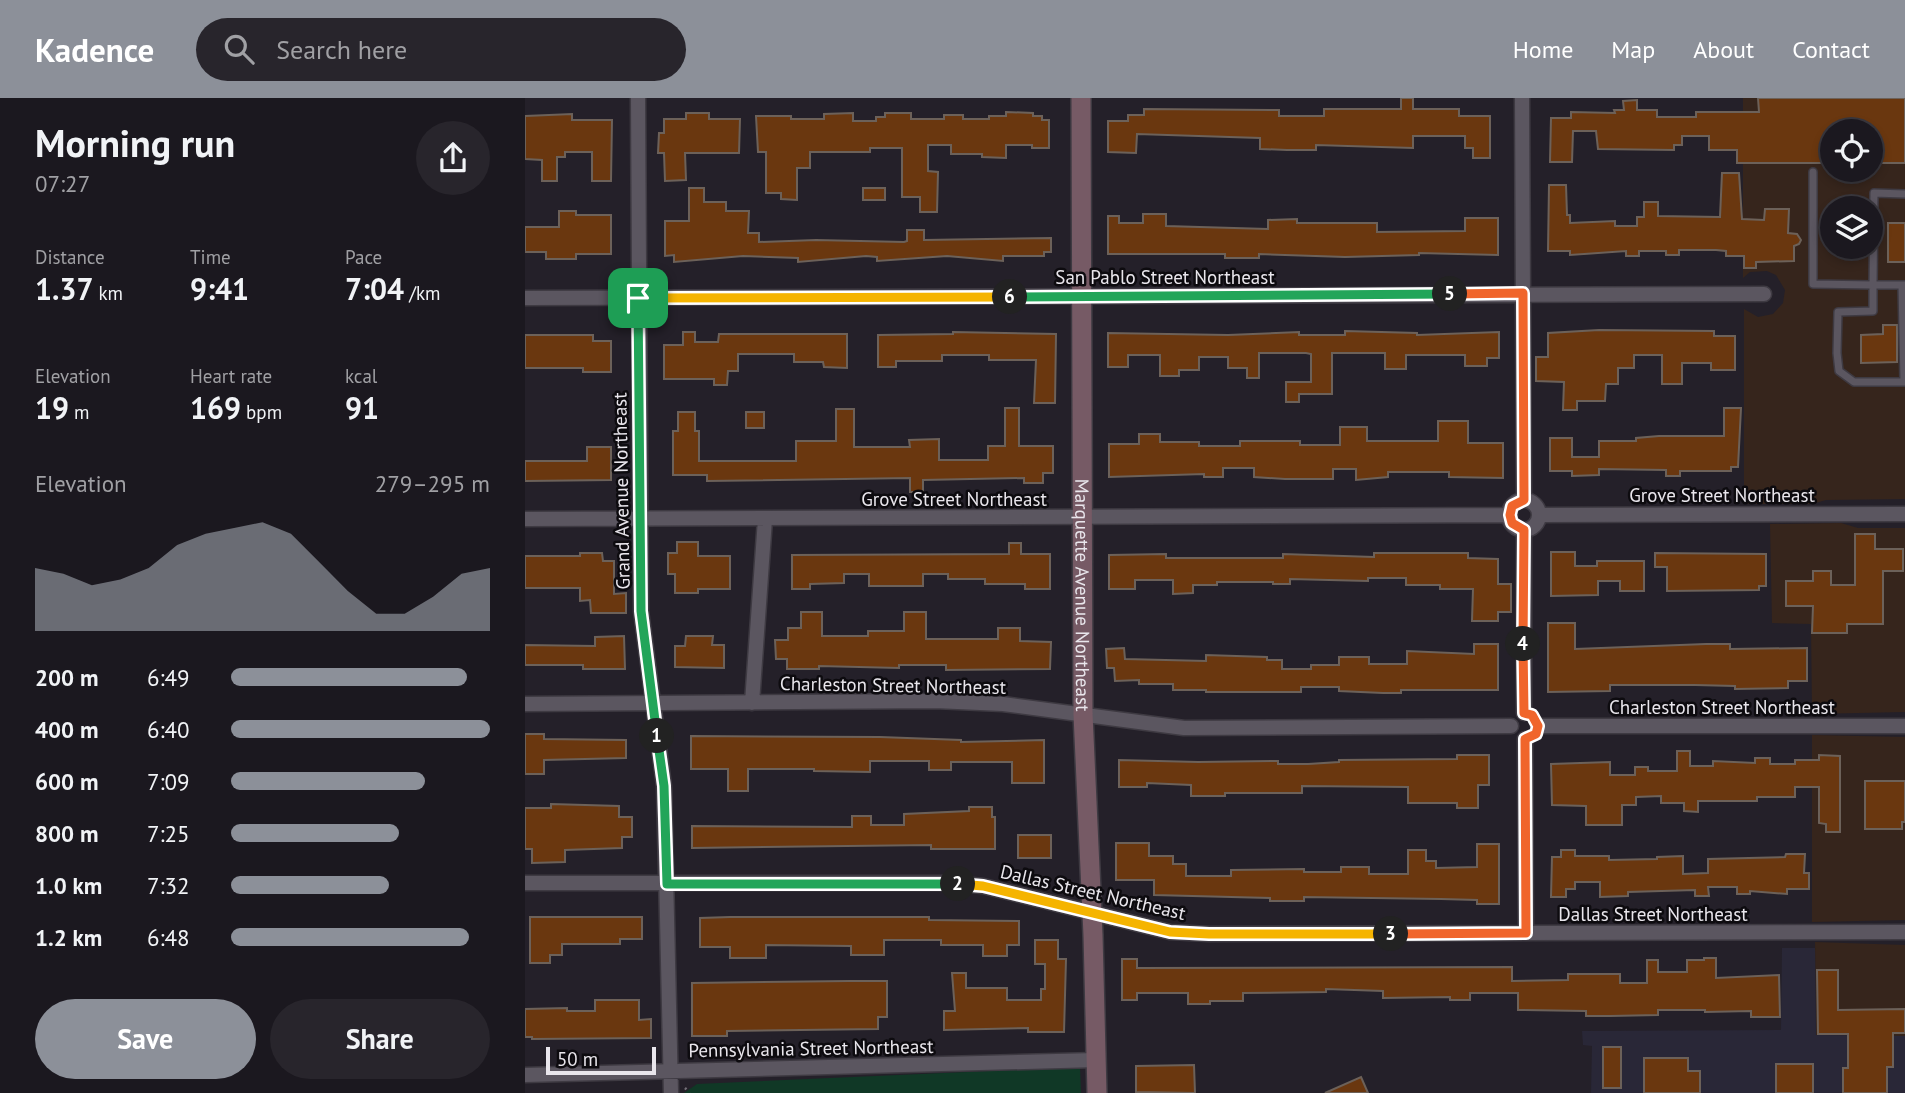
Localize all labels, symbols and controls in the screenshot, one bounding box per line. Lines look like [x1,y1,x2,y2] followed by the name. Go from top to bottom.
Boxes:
[196,18,686,81] search box
[35,28,154,71] text: Kadence
[220,30,258,68] icon: search
[276,33,407,66] text: Search here
[1513,34,1573,65] text: Home
[1611,34,1655,65] text: Map
[1693,34,1754,65] text: About
[1792,34,1870,65] text: Contact
[35,118,235,167] text: Morning run
[1820,119,1883,259] map controls
[1820,119,1883,182] button: locate
[416,121,490,195] button: share
[35,169,90,198] text: 07:27
[1820,196,1883,259] button: layers
[35,245,105,269] text: Distance
[190,245,231,269] text: Time
[345,245,382,269] text: Pace
[1055,265,1275,289] street label: San Pablo Street Northeast
[608,268,668,328] pin
[35,269,93,308] text: 1.37
[190,269,249,308] text: 9:41
[345,269,404,308] text: 7:04
[1433,276,1467,312] pin: 5
[619,279,657,317] icon: arrive
[993,280,1028,314] pin: 6
[93,281,123,305] text: km
[404,281,440,305] text: /km
[1444,281,1455,305] text: 5
[1004,284,1015,308] text: 6
[35,364,111,388] text: Elevation
[190,364,272,388] text: Heart rate
[345,364,377,388] text: kcal
[35,388,69,427] text: 19
[190,388,241,427] text: 169
[345,388,379,427] text: 91
[607,392,635,590] street label: Grand Avenue Northeast
[69,400,90,424] text: m
[241,400,282,424] text: bpm
[35,469,127,498] text: Elevation
[375,469,490,498] text: 279–295 m
[1070,479,1095,712] street label: Marquette Avenue Northeast
[1629,483,1815,507] street label: Grove Street Northeast
[861,487,1047,511] street label: Grove Street Northeast
[1506,626,1541,662] pin: 4
[1517,631,1528,655] text: 4
[35,663,98,692] text: 200 m
[147,663,190,692] text: 6:49
[780,671,1007,699] street label: Charleston Street Northeast
[1609,695,1836,719] street label: Charleston Street Northeast
[35,715,98,744] text: 400 m
[147,715,190,744] text: 6:40
[639,718,675,754] pin: 1
[651,723,662,747] text: 1
[35,767,98,796] text: 600 m
[147,767,190,796] text: 7:09
[35,819,98,848] text: 800 m
[147,819,190,848] text: 7:25
[998,859,1189,925] street label: Dallas Street Northeast
[941,866,975,902] pin: 2
[35,871,102,900] text: 1.0 km
[147,871,190,900] text: 7:32
[952,871,963,895] text: 2
[1558,902,1748,926] street label: Dallas Street Northeast
[1373,916,1409,952] pin: 3
[1385,921,1396,945] text: 3
[35,923,102,952] text: 1.2 km
[147,923,190,952] text: 6:48
[35,999,256,1079] button: Save
[270,999,490,1079] button: Share
[688,1034,934,1062] street label: Pennsylvania Street Northeast
[546,1044,656,1076] scale bar
[557,1047,598,1071] text: 50 m

